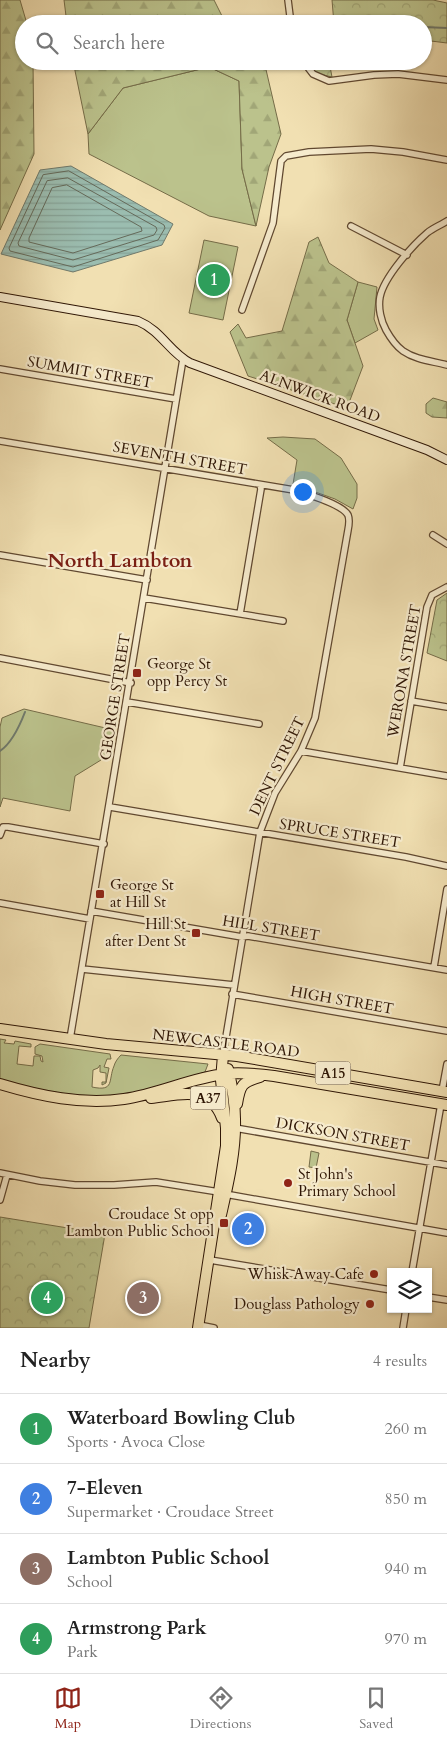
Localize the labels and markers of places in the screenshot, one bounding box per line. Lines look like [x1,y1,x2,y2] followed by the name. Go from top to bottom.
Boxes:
[198,261,230,299] pin: 1
[147,654,228,691] place label: George St opp Percy St
[131,667,143,679] marker: George St opp Percy St
[110,875,174,912] place label: George St at Hill St
[94,888,106,900] marker: George St at Hill St
[105,914,186,951] place label: Hill St after Dent St
[190,927,202,939] marker: Hill St after Dent St
[298,1164,396,1201] place label: St John's Primary School
[282,1177,294,1189] marker: St John's Primary School
[66,1204,214,1241] place label: Croudace St opp Lambton Public School
[232,1210,264,1248] pin: 2
[218,1217,230,1229] marker: Croudace St opp Lambton Public School
[246,1264,364,1284] place label: Whisk Away Cafe
[368,1268,380,1280] marker: Whisk Away Cafe
[31,1279,63,1317] pin: 4
[127,1279,159,1317] pin: 3
[234,1294,360,1314] place label: Douglass Pathology
[364,1298,376,1310] marker: Douglass Pathology

